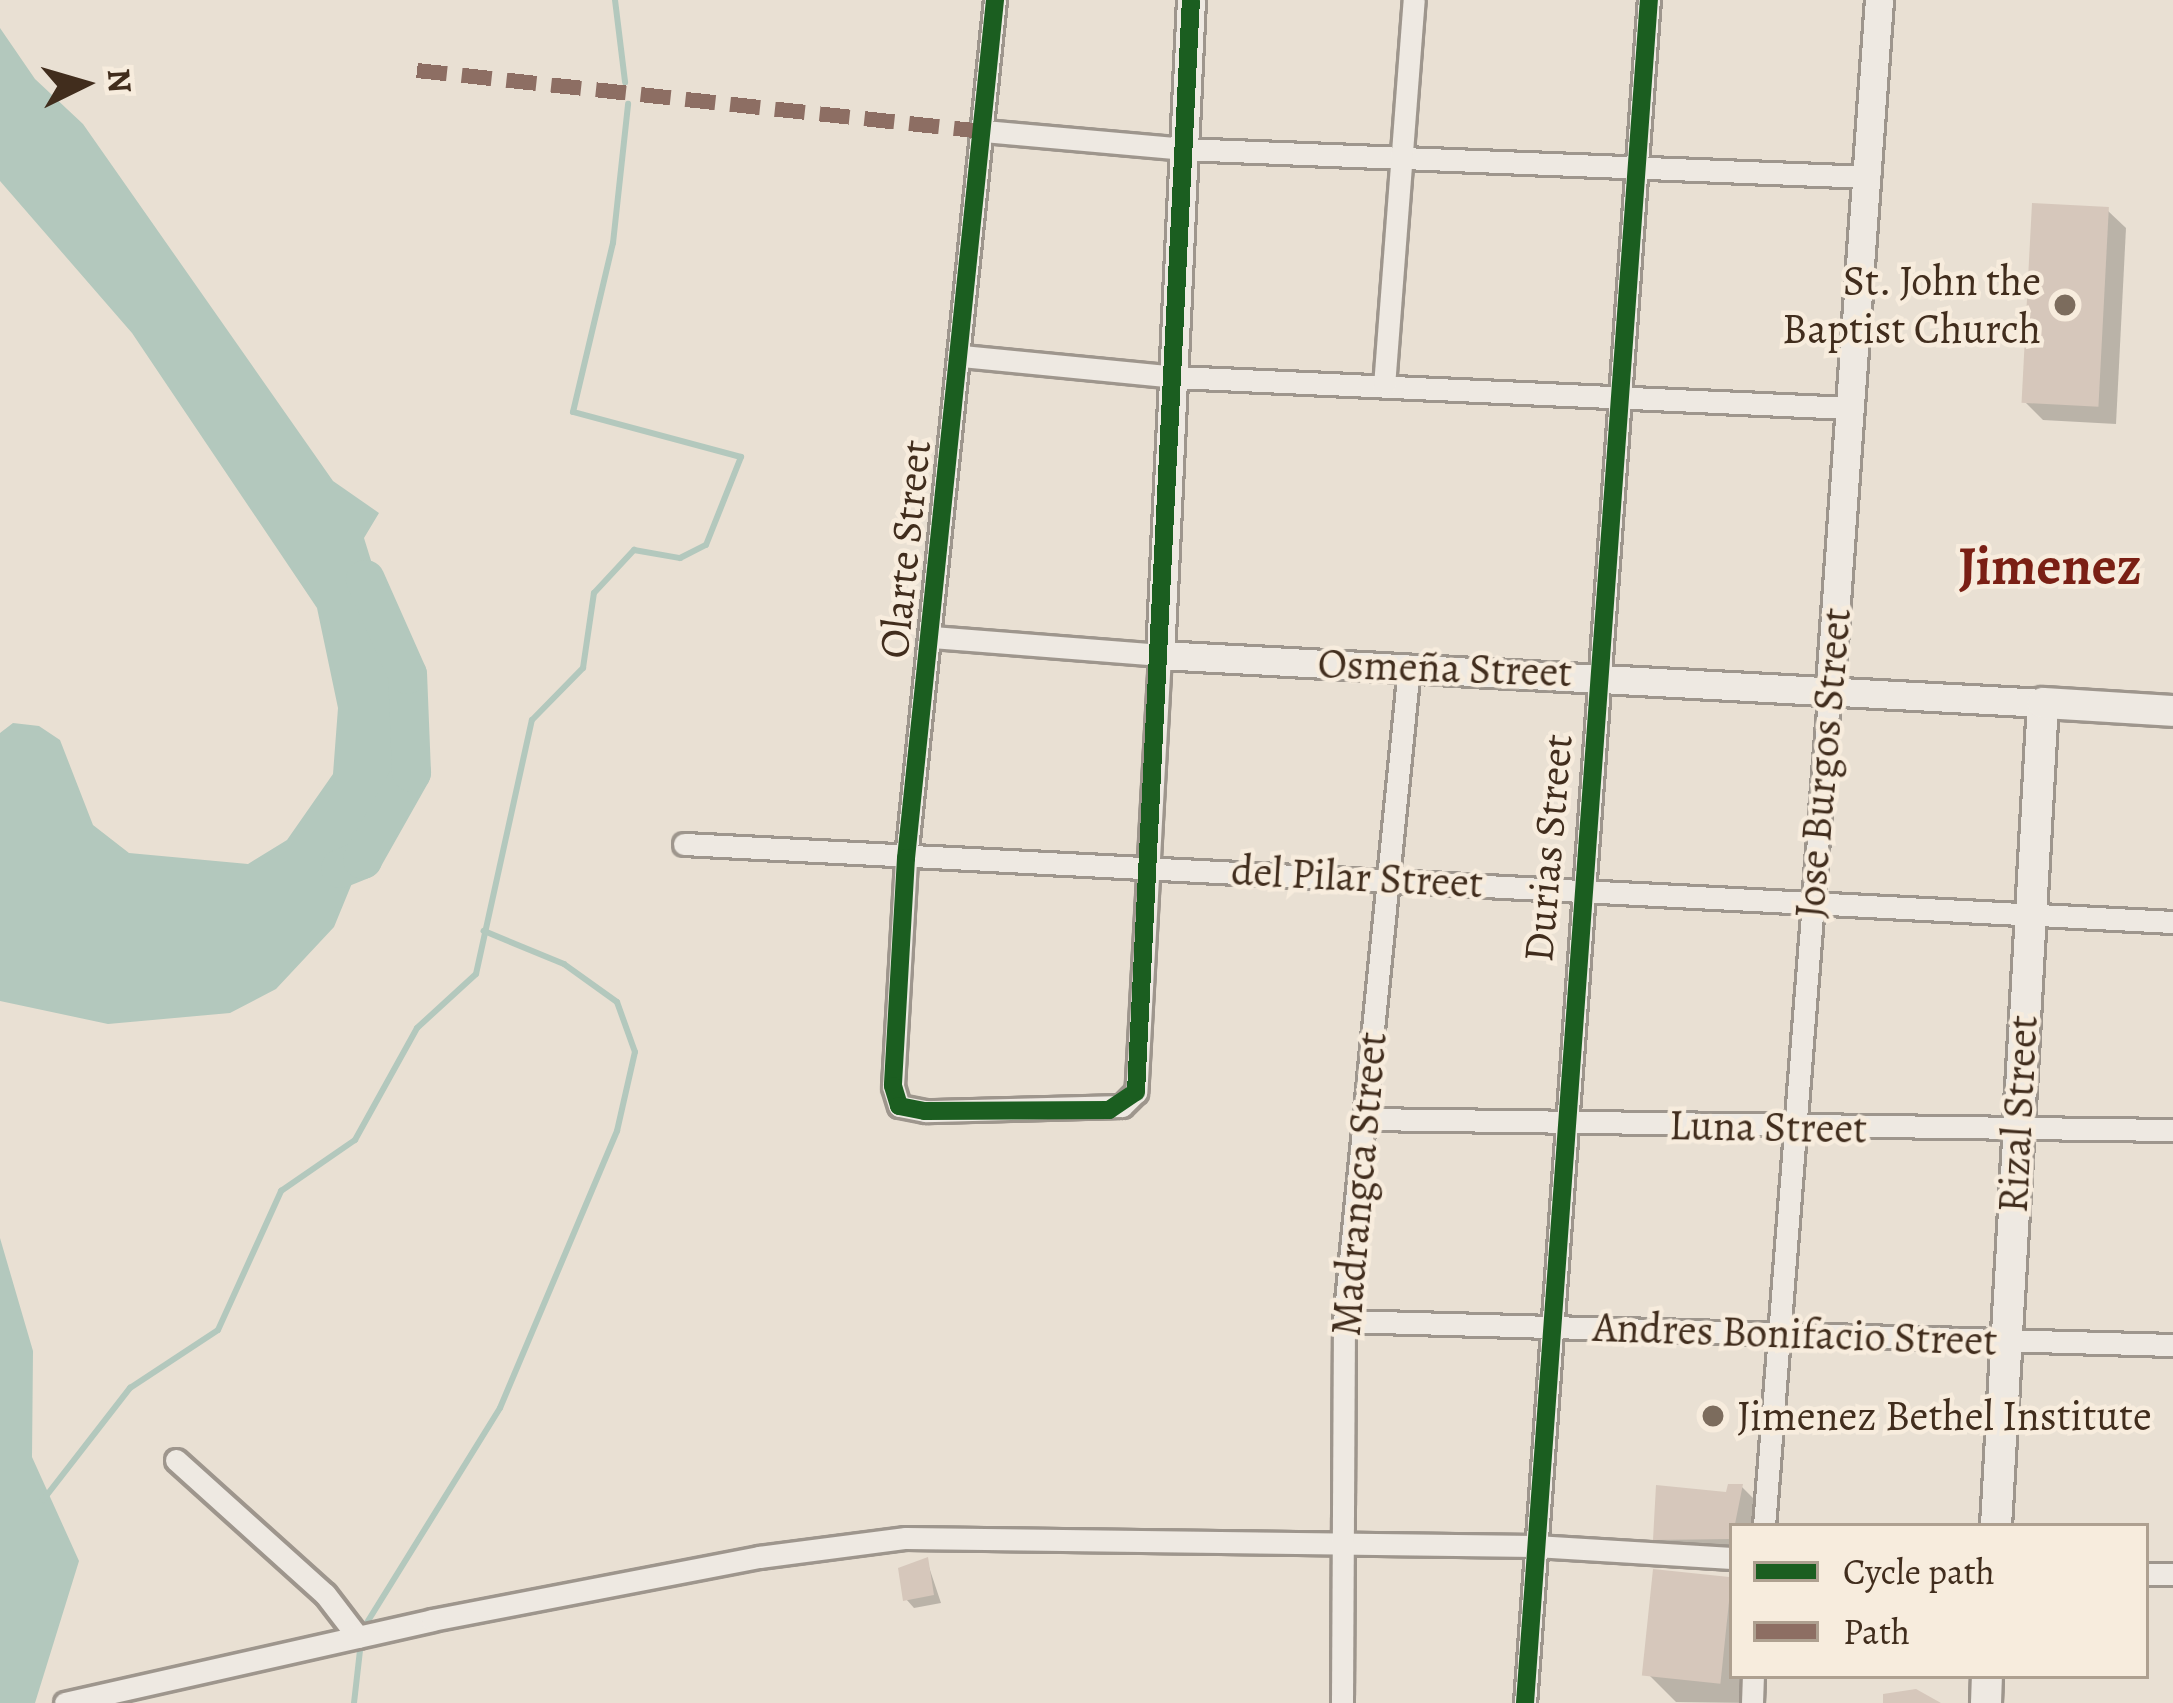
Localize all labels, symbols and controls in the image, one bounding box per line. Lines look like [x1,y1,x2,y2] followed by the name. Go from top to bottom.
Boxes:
[24,24,144,144] north arrow
[97,67,144,95] text: N
[1782,256,2041,354] place label: St. John the Baptist Church
[2052,292,2078,318] marker: St. John the Baptist Church
[868,437,942,661] street label: Olarte Street
[1959,534,2141,598] district label: Jimenez
[1784,606,1862,920] street label: Jose Burgos Street
[1317,638,1573,698] street label: Osmeña Street
[1513,732,1583,964] street label: Durias Street
[1230,845,1484,909] street label: del Pilar Street
[1988,1014,2048,1214] street label: Rizal Street
[1321,1030,1397,1338] street label: Madrangca Street
[1668,1100,1868,1154] street label: Luna Street
[1592,1302,1998,1366] street label: Andres Bonifacio Street
[1737,1391,2152,1441] place label: Jimenez Bethel Institute
[1700,1403,1726,1429] marker: Jimenez Bethel Institute
[1729,1523,2149,1679] legend
[1843,1547,1995,1596] text: Cycle path
[1843,1607,1910,1656] text: Path

